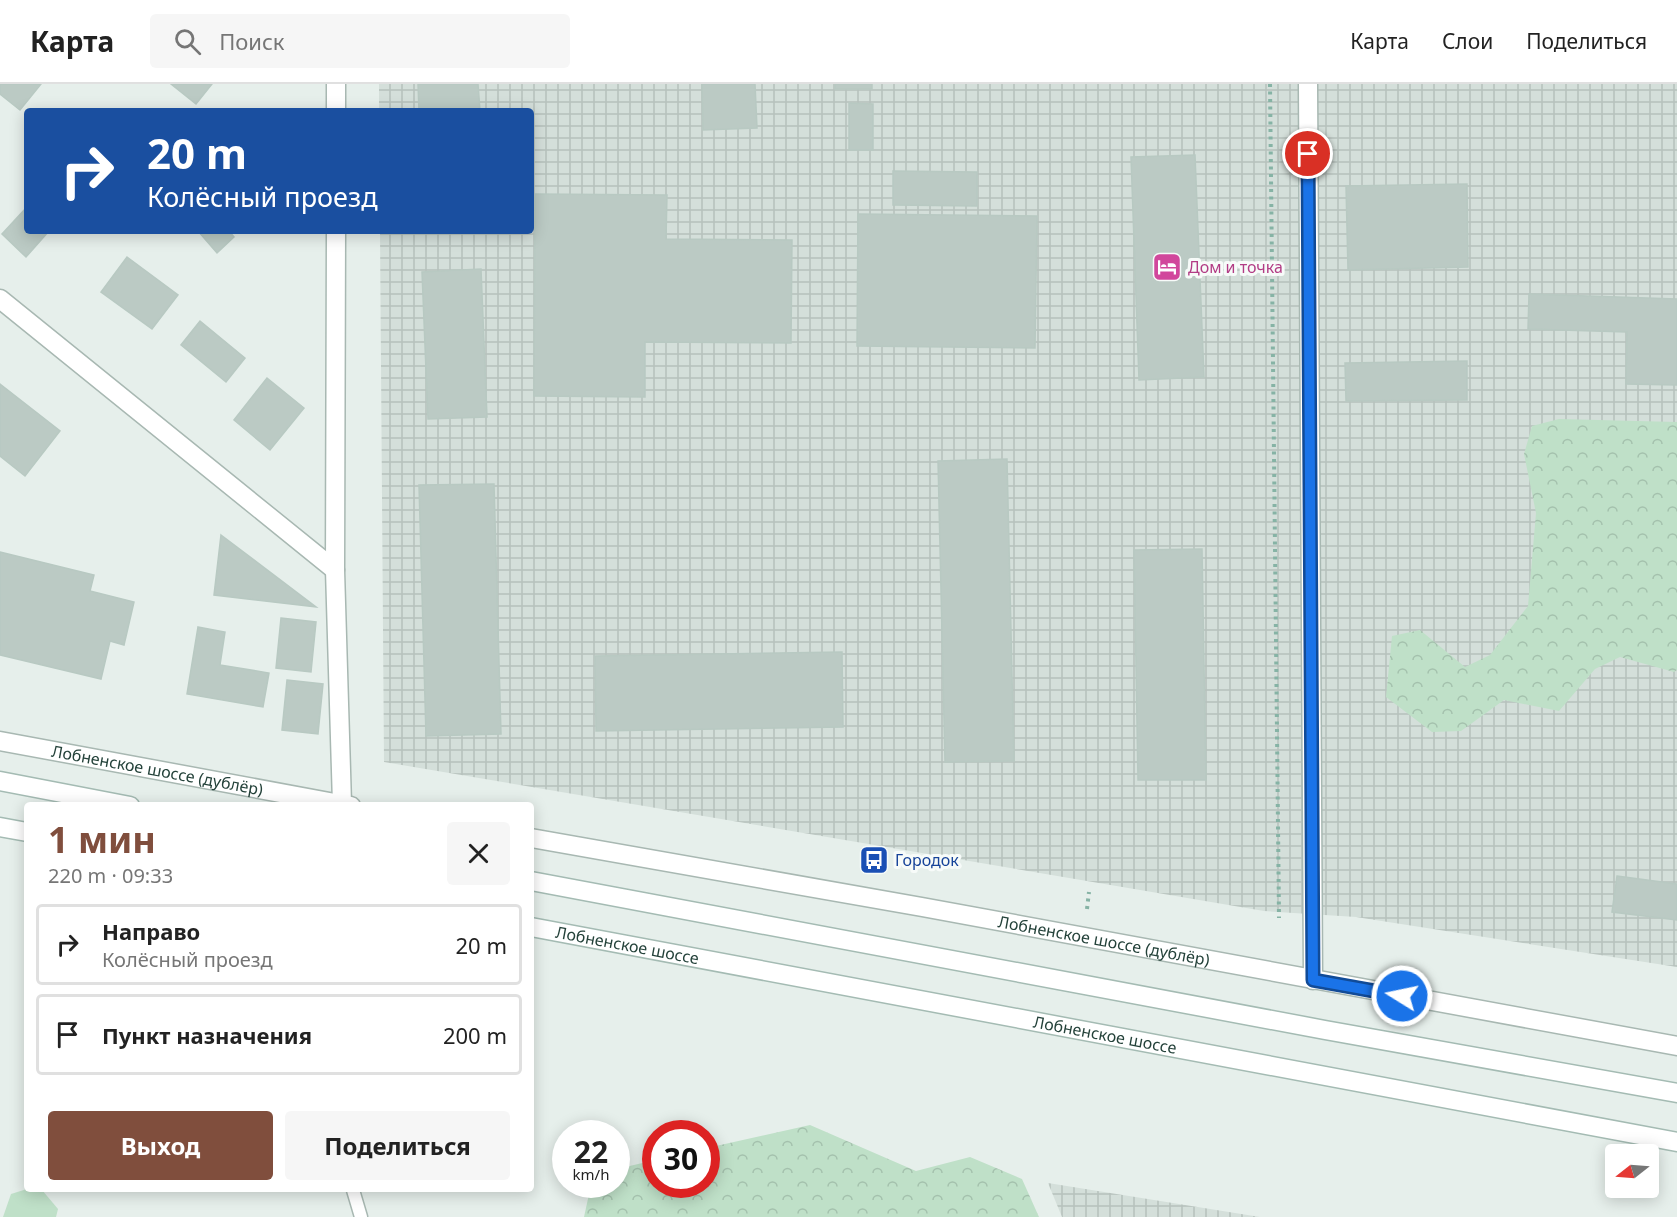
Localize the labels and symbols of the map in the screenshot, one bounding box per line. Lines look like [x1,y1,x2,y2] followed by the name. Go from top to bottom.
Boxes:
[1282,128,1333,179] pin
[1151,251,1183,283] hotel icon: Дом и точка
[1188,256,1283,278] place label: Дом и точка
[50,740,265,801] street label: Лобненское шоссе (дублёр)
[858,844,890,876] bus stop icon: Городок
[895,849,959,871] place label: Городок
[996,910,1212,971] street label: Лобненское шоссе (дублёр)
[554,921,701,969] street label: Лобненское шоссе
[1370,964,1434,1028] position arrow
[1031,1010,1179,1059] street label: Лобненское шоссе
[642,1120,720,1198] speed limit sign: 30
[1605,1144,1659,1198] north arrow

